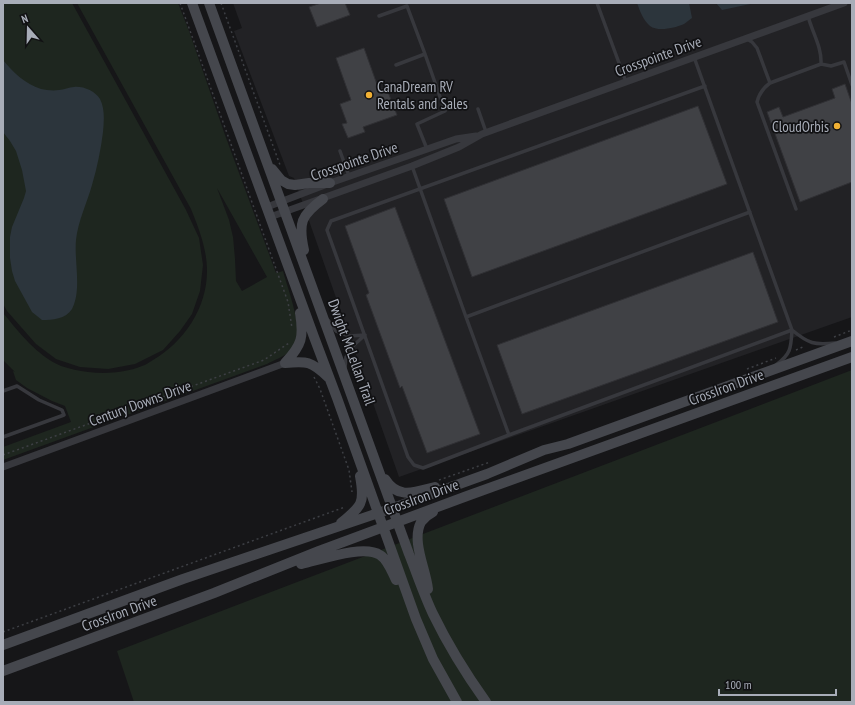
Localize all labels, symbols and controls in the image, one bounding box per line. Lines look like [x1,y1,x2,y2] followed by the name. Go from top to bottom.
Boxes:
[8,8,48,48] north arrow
[19,11,30,26] text: N
[612,32,704,80] street label: Crosspointe Drive
[377,77,468,113] place label: CanaDream RV Rentals and Sales
[364,90,374,100] marker: CanaDream RV Rentals and Sales
[772,117,829,136] place label: CloudOrbis
[832,121,842,131] marker: CloudOrbis
[308,137,400,185] street label: Crosspointe Drive
[324,296,380,408] street label: Dwight McLellan Trail
[686,365,766,409] street label: CrossIron Drive
[86,376,194,430] street label: Century Downs Drive
[381,475,461,519] street label: CrossIron Drive
[79,591,159,635] street label: CrossIron Drive
[719,671,836,697] scale bar
[725,677,752,692] text: 100 m

